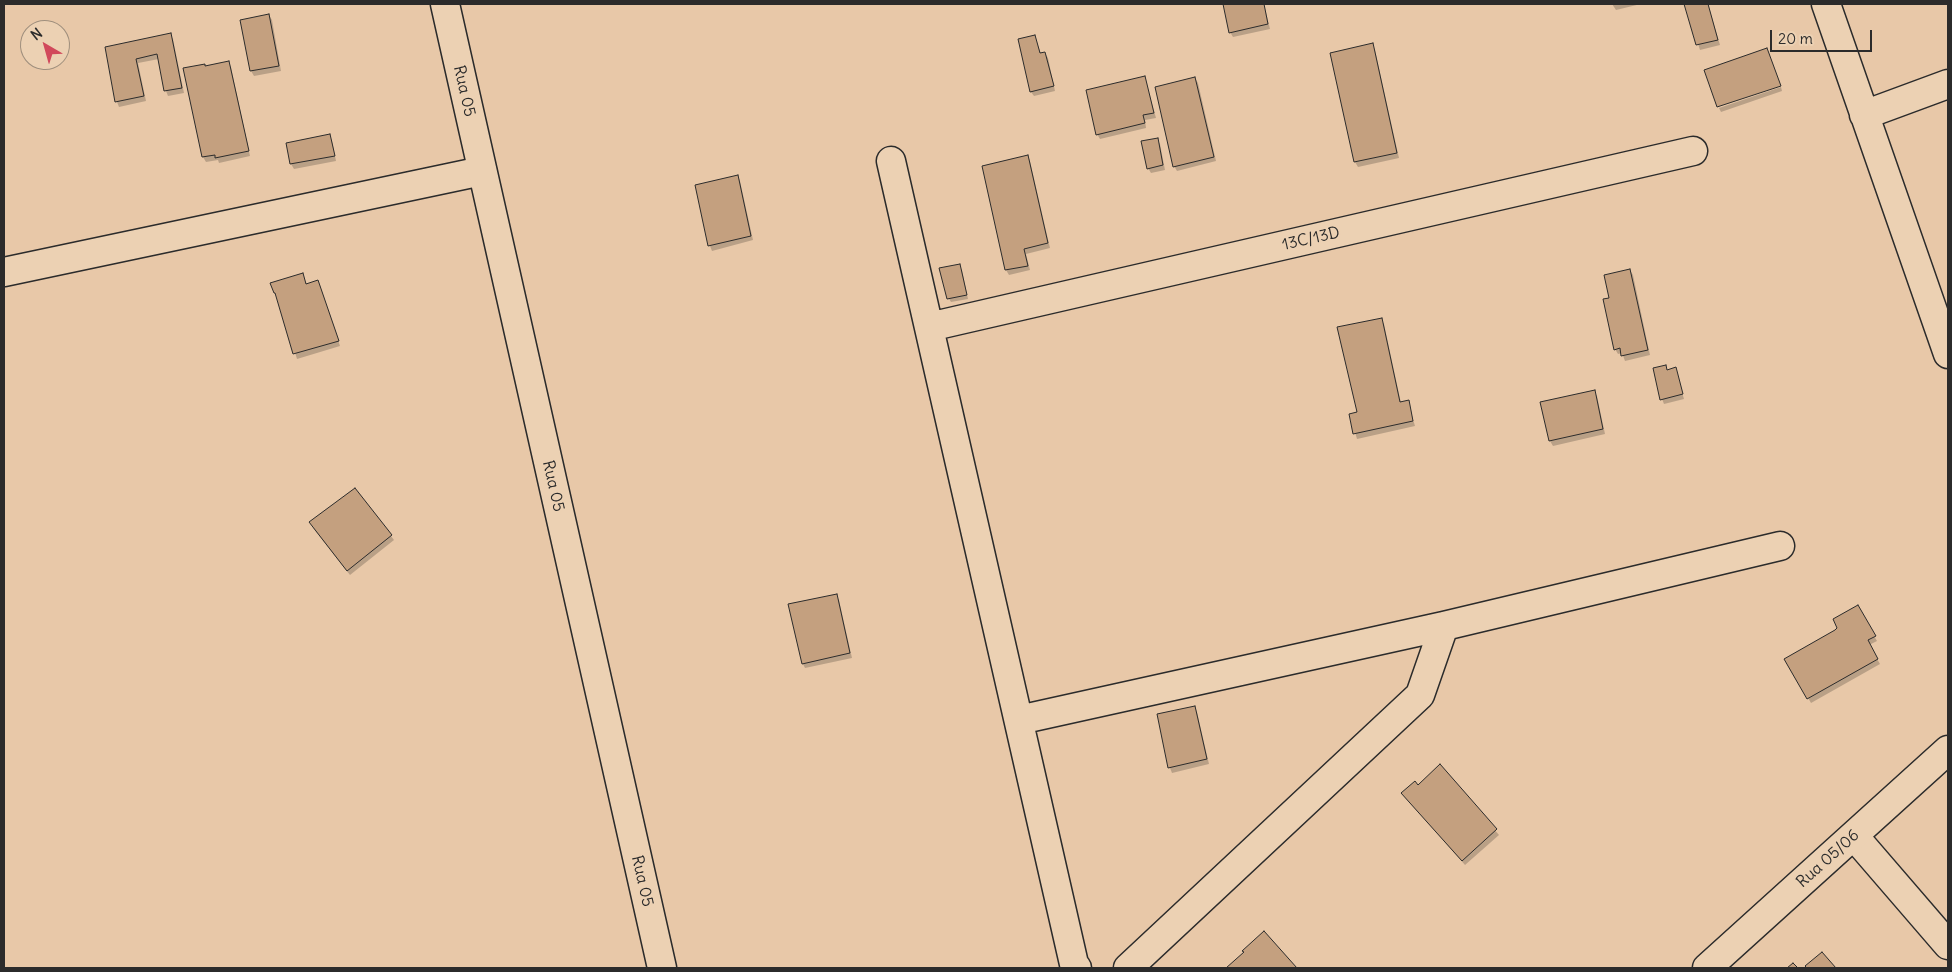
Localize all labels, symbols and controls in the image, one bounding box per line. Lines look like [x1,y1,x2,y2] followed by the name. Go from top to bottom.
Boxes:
[20,20,70,70] north arrow
[1772,20,1874,52] scale bar
[27,24,46,44] text: N
[1778,29,1813,48] text: 20 m
[449,63,479,119] street label: Rua 05
[1280,223,1342,255] street label: 13C/13D
[538,458,568,514] street label: Rua 05
[1793,826,1863,892] street label: Rua 05/06
[627,853,657,909] street label: Rua 05

